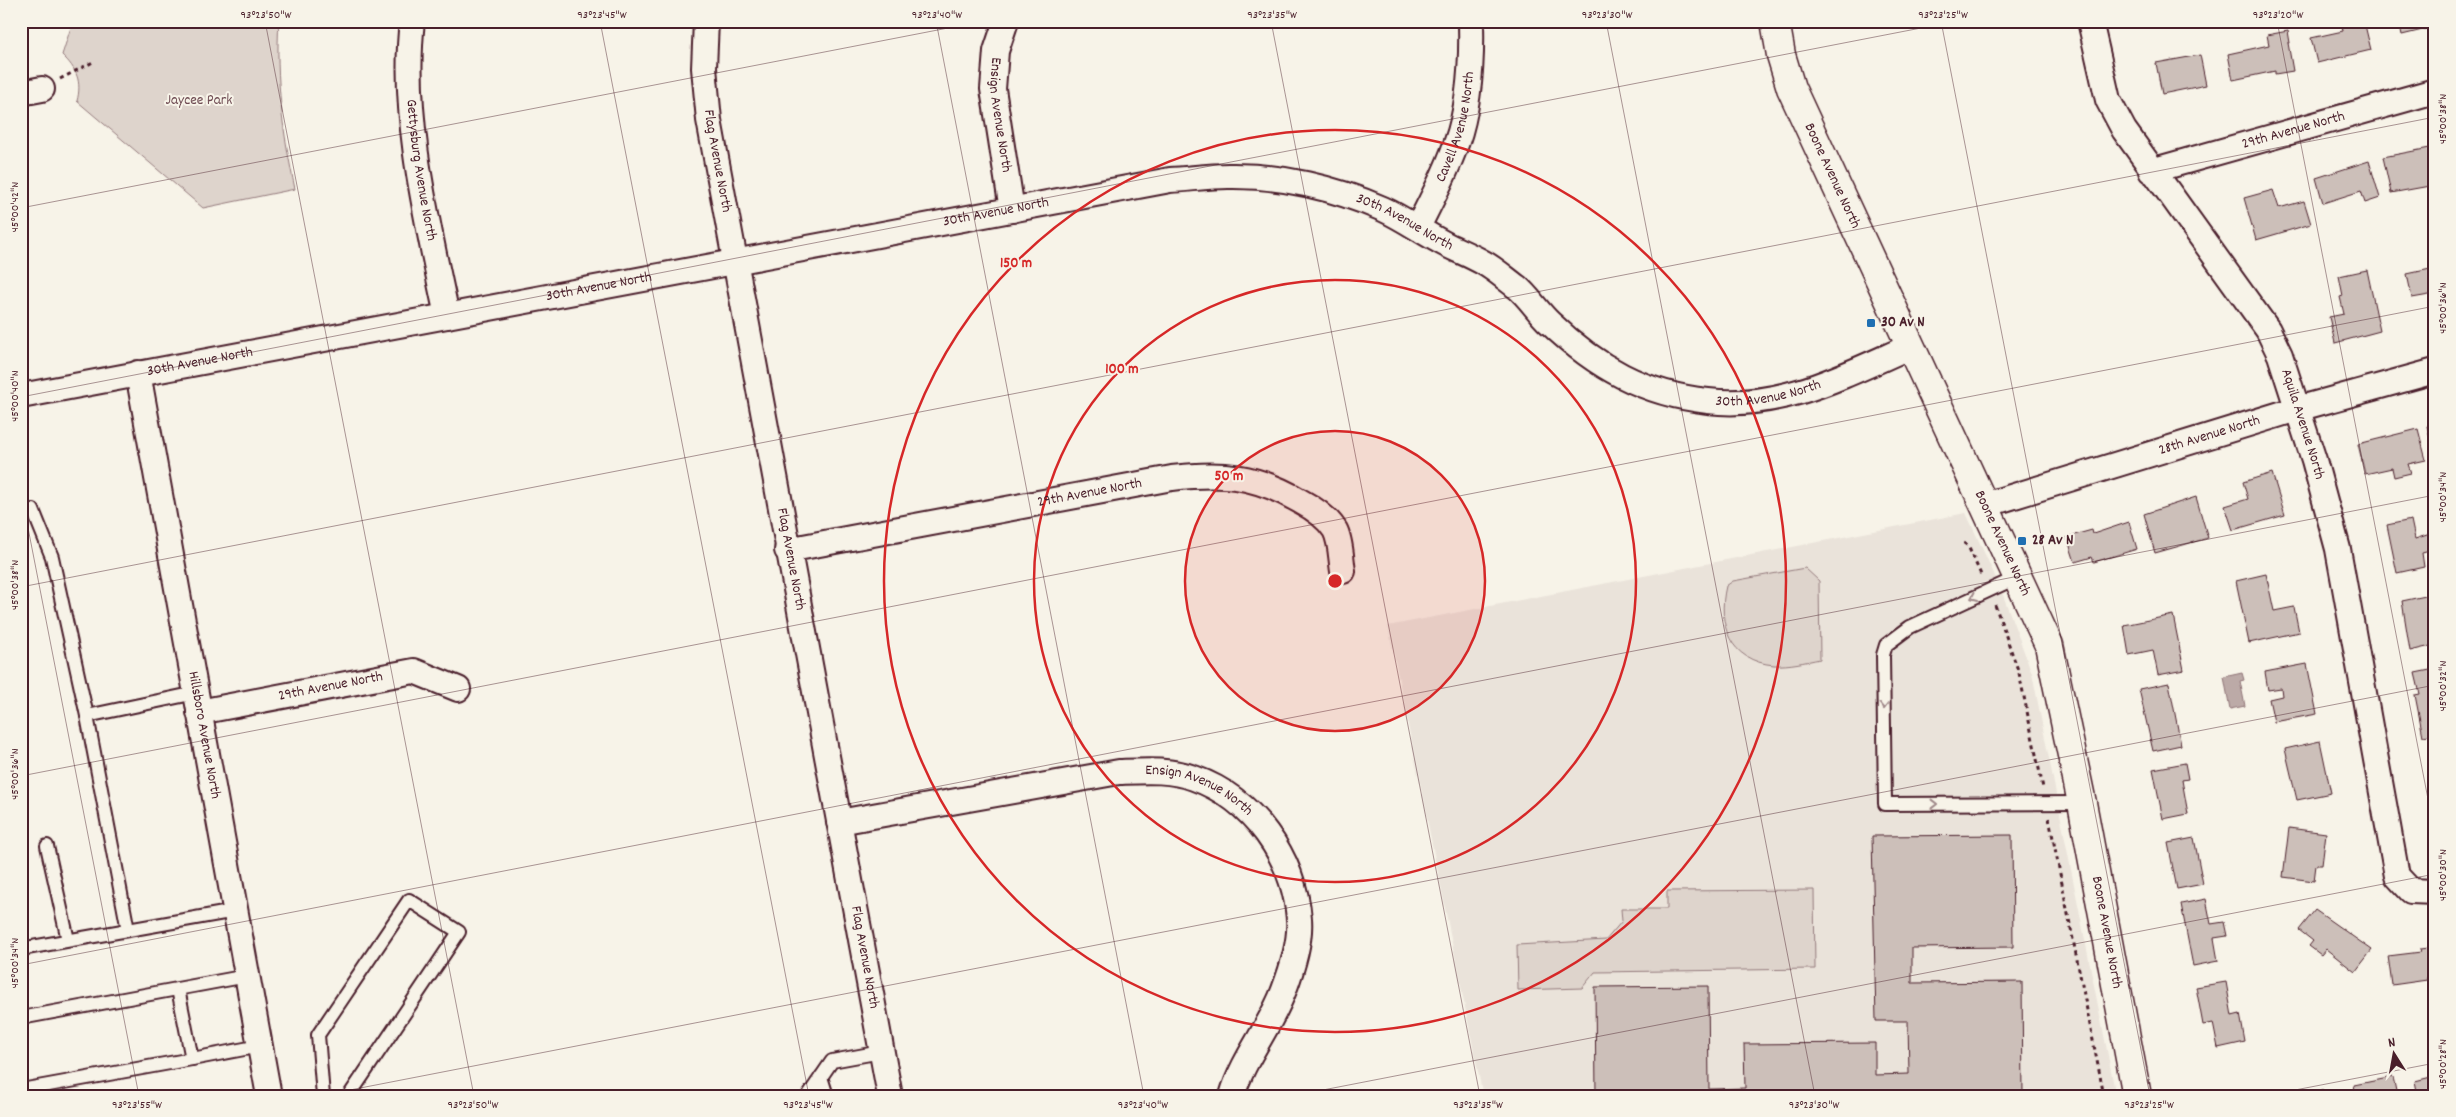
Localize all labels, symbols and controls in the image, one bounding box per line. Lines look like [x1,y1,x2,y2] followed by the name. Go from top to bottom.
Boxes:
[241,7,292,24] text: 93°23'50"W
[577,7,627,24] text: 93°23'45"W
[912,7,962,24] text: 93°23'40"W
[1247,7,1297,24] text: 93°23'35"W
[1582,7,1632,24] text: 93°23'30"W
[1918,7,1968,24] text: 93°23'25"W
[2253,7,2303,24] text: 93°23'20"W
[982,56,1017,174] street label: Ensign Avenue North
[1430,71,1481,186] street label: Cavell Avenue North
[166,90,232,112] park label: Jaycee Park
[2435,94,2452,144] text: 45°00'38"N
[399,99,442,243] street label: Gettysburg Avenue North
[2239,106,2348,156] street label: 29th Avenue North
[697,109,737,214] street label: Flag Avenue North
[1798,120,1866,233] street label: Boone Avenue North
[7,182,24,232] text: 45°00'42"N
[1353,188,1457,257] street label: 30th Avenue North
[941,192,1051,233] street label: 30th Avenue North
[1000,253,1032,275] text: 150 m
[544,267,654,308] street label: 30th Avenue North
[2435,282,2452,334] text: 45°00'36"N
[1881,312,1925,334] place label: 30 Av N
[1865,317,1877,329] marker: 30 Av N
[145,342,255,383] street label: 30th Avenue North
[1105,359,1139,381] text: 100 m
[2274,366,2330,482] street label: Aquila Avenue North
[7,370,24,422] text: 45°00'40"N
[1715,374,1824,413] street label: 30th Avenue North
[2156,410,2263,462] street label: 28th Avenue North
[1215,466,1243,488] text: 50 m
[2435,472,2452,522] text: 45°00'34"N
[1036,473,1144,514] street label: 29th Avenue North
[1968,487,2036,600] street label: Boone Avenue North
[770,506,811,612] street label: Flag Avenue North
[2032,530,2073,552] place label: 28 Av N
[2016,535,2028,547] marker: 28 Av N
[7,560,24,610] text: 45°00'38"N
[1326,572,1344,590] centre of rings
[1970,590,1979,601] one-way arrow
[2435,661,2452,711] text: 45°00'32"N
[277,666,385,708] street label: 29th Avenue North
[181,669,226,801] street label: Hillsboro Avenue North
[1879,703,1889,711] one-way arrow
[7,748,24,800] text: 45°00'36"N
[1145,760,1258,822] street label: Ensign Avenue North
[1930,799,1938,809] one-way arrow
[2435,849,2452,901] text: 45°00'30"N
[2085,874,2128,991] street label: Boone Avenue North
[844,904,885,1011] street label: Flag Avenue North
[7,938,24,988] text: 45°00'34"N
[2368,1030,2418,1080] north arrow
[2387,1033,2397,1054] text: N
[2435,1039,2452,1089] text: 45°00'28"N
[112,1097,162,1114] text: 93°23'55"W
[448,1097,499,1114] text: 93°23'50"W
[783,1097,833,1114] text: 93°23'45"W
[1118,1097,1168,1114] text: 93°23'40"W
[1453,1097,1503,1114] text: 93°23'35"W
[1789,1097,1839,1114] text: 93°23'30"W
[2124,1097,2174,1114] text: 93°23'25"W

